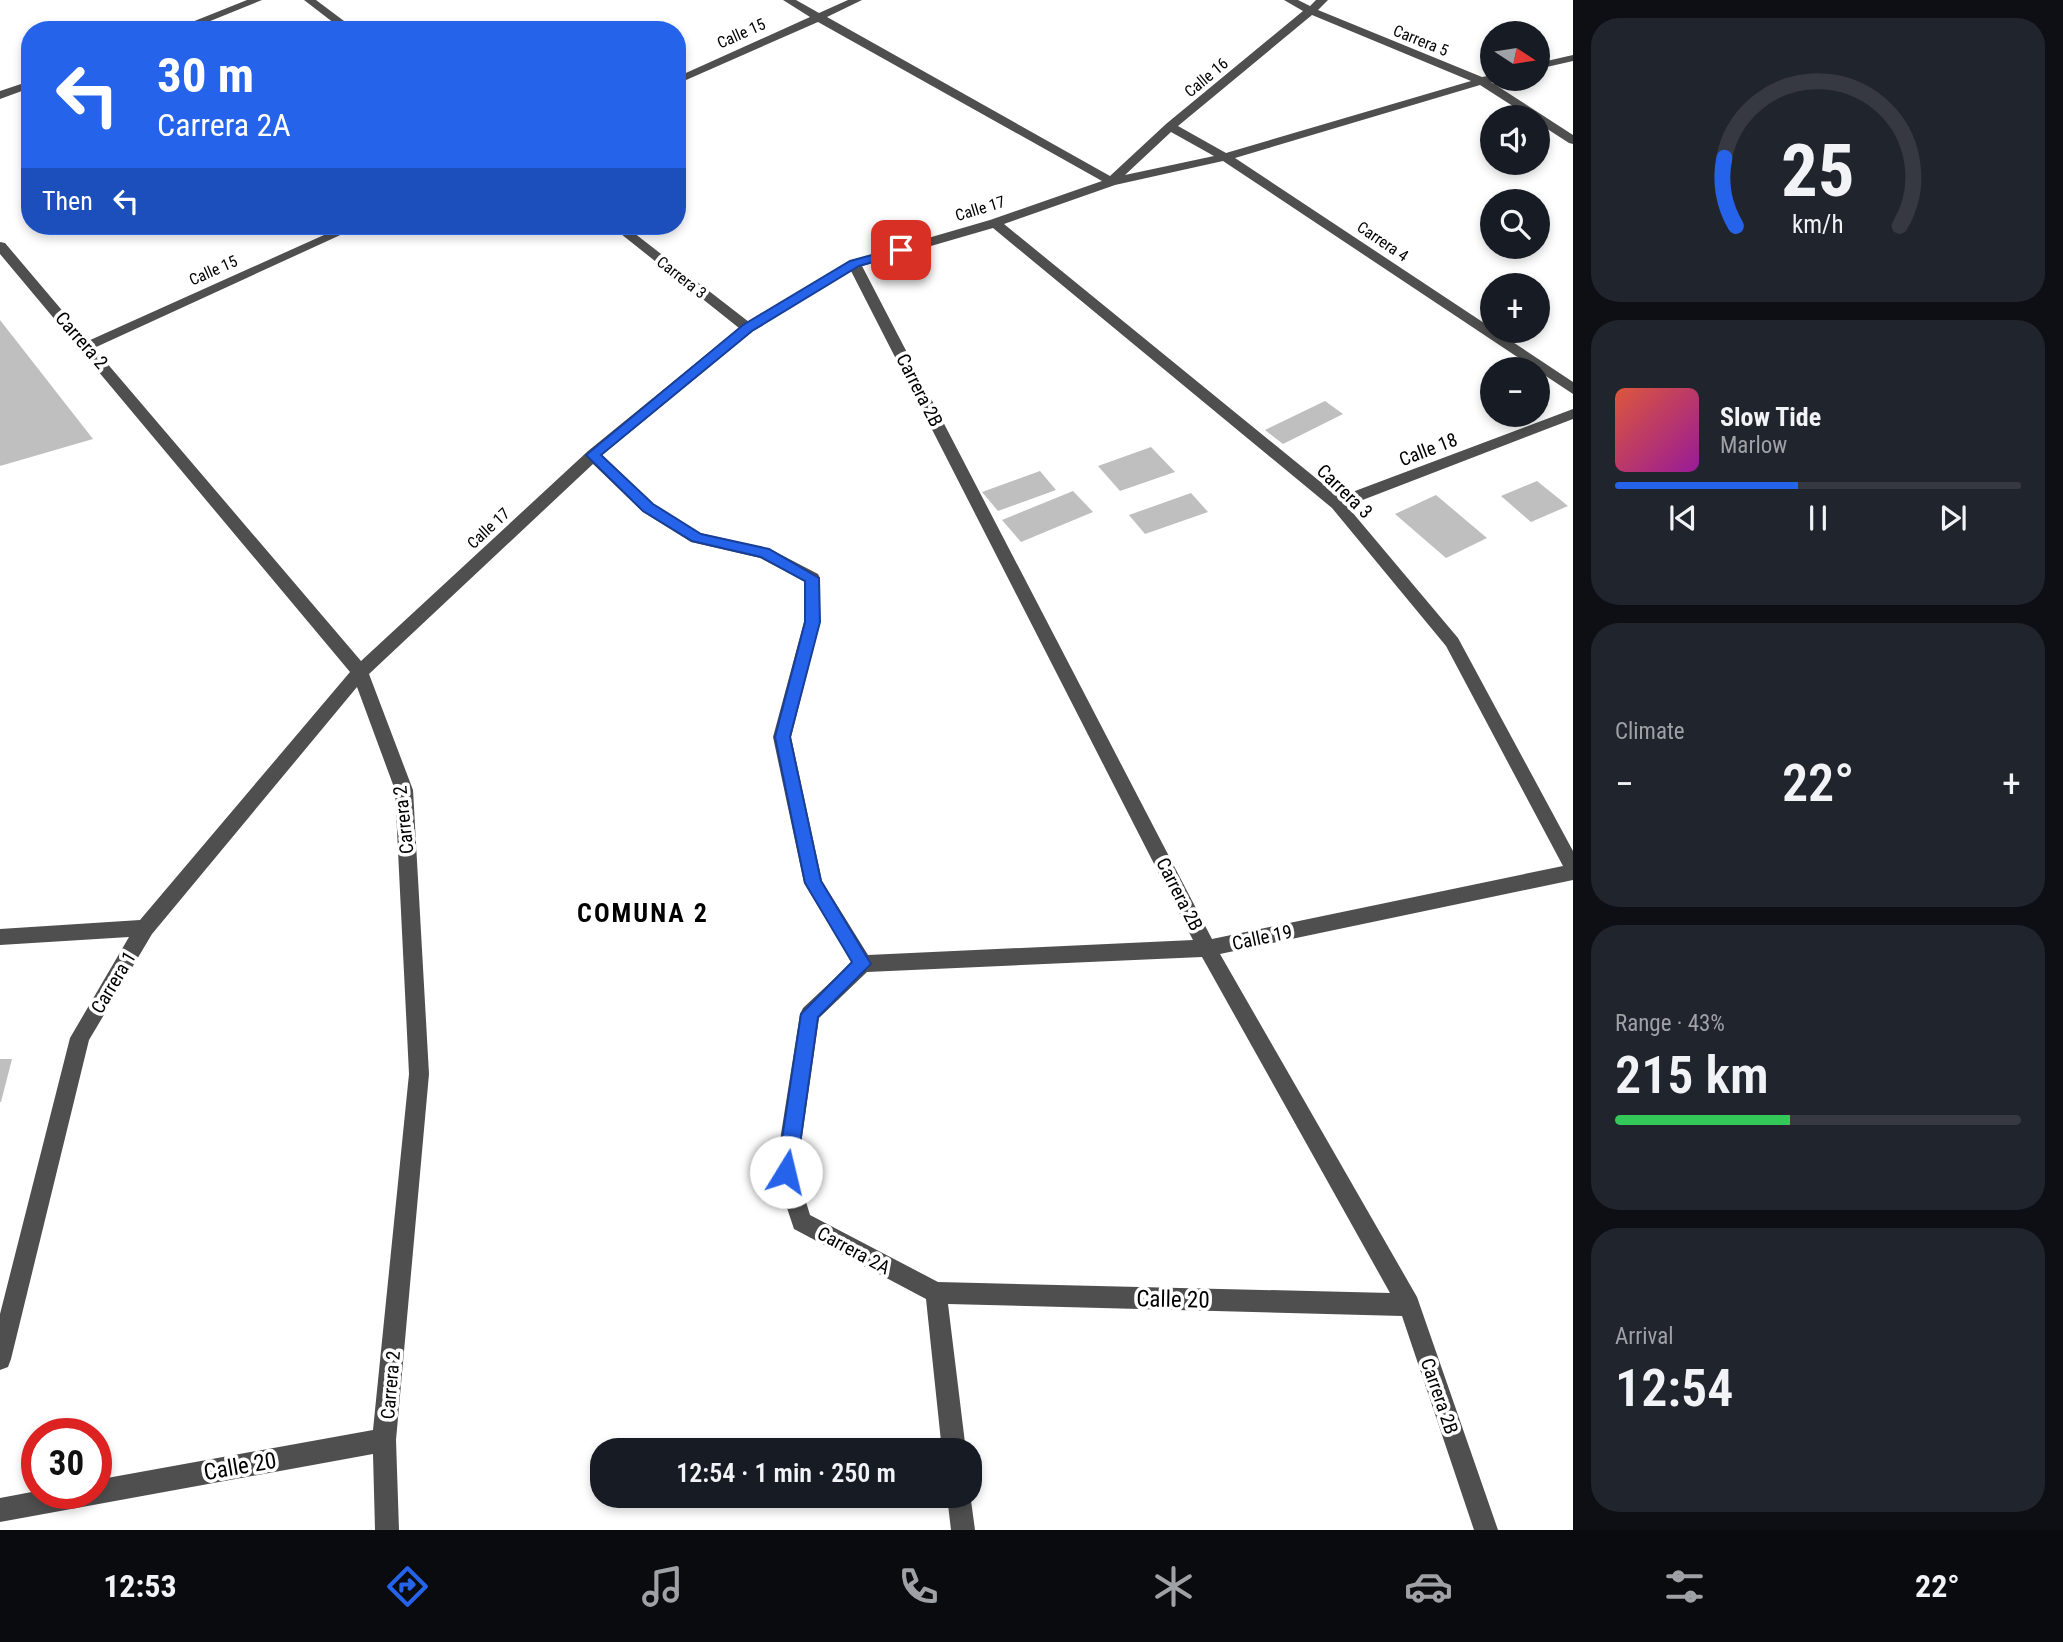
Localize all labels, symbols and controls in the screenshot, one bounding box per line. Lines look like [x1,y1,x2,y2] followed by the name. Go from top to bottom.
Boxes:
[714,14,768,53] street label: Calle 15
[1391,21,1451,60] street label: Carrera 5
[1480,21,1550,91] north arrow
[1480,21,1550,427] map controls
[157,47,254,104] text: 30 m
[42,49,133,140] icon: left
[1181,54,1232,101] street label: Calle 16
[1480,105,1550,175] button: sound
[157,106,291,144] text: Carrera 2A
[1781,129,1855,215] text: 25
[107,182,145,220] icon: left
[42,186,93,216] text: Then
[1480,189,1550,259] button: search
[953,192,1007,225] street label: Calle 17
[1792,210,1844,239] text: km/h
[1354,217,1412,265] street label: Carrera 4
[871,220,931,280] pin
[882,231,920,269] icon: arrive
[186,251,240,290] street label: Calle 15
[653,252,710,303] street label: Carrera 3
[1480,273,1550,343] button: +
[50,307,113,374] street label: Carrera 2
[891,350,948,431] street label: Carrera 2B
[1480,357,1550,427] button: −
[1720,402,1821,432] text: Slow Tide
[1396,428,1461,471] street label: Calle 18
[1720,432,1787,459] text: Marlow
[1312,459,1377,523] street label: Carrera 3
[1664,499,1702,537] icon: previous
[1799,499,1837,537] icon: pause
[1934,499,1972,537] icon: next
[463,504,514,553] street label: Calle 17
[1615,718,1685,745] text: Climate
[1782,753,1854,814] text: 22°
[1615,762,1634,806] text: −
[2002,762,2021,806] text: +
[388,785,419,855] street label: Carrera 2
[1151,854,1208,935] street label: Carrera 2B
[577,898,709,928] district label: COMUNA 2
[1230,920,1294,955] street label: Calle 19
[86,947,141,1018] street label: Carrera 1
[1615,1010,1725,1037] text: Range · 43%
[1615,1045,1769,1106] text: 215 km
[749,1135,823,1209] position arrow
[813,1222,894,1279] street label: Carrera 2A
[1136,1285,1210,1314] street label: Calle 20
[1615,1323,1674,1350] text: Arrival
[376,1350,405,1420] street label: Carrera 2
[1416,1355,1463,1437] street label: Carrera 2B
[1615,1358,1733,1419] text: 12:54
[21,1418,112,1509] speed limit sign: 30
[202,1447,279,1486] street label: Calle 20
[676,1458,896,1488] text: 12:54 · 1 min · 250 m
[383,1562,432,1611] icon: directions
[638,1562,687,1611] icon: music
[894,1562,943,1611] icon: phone
[1149,1562,1198,1611] icon: climate
[1404,1562,1453,1611] icon: car
[1660,1562,1709,1611] icon: filters
[103,1567,177,1605] text: 12:53
[1915,1567,1960,1605] text: 22°

